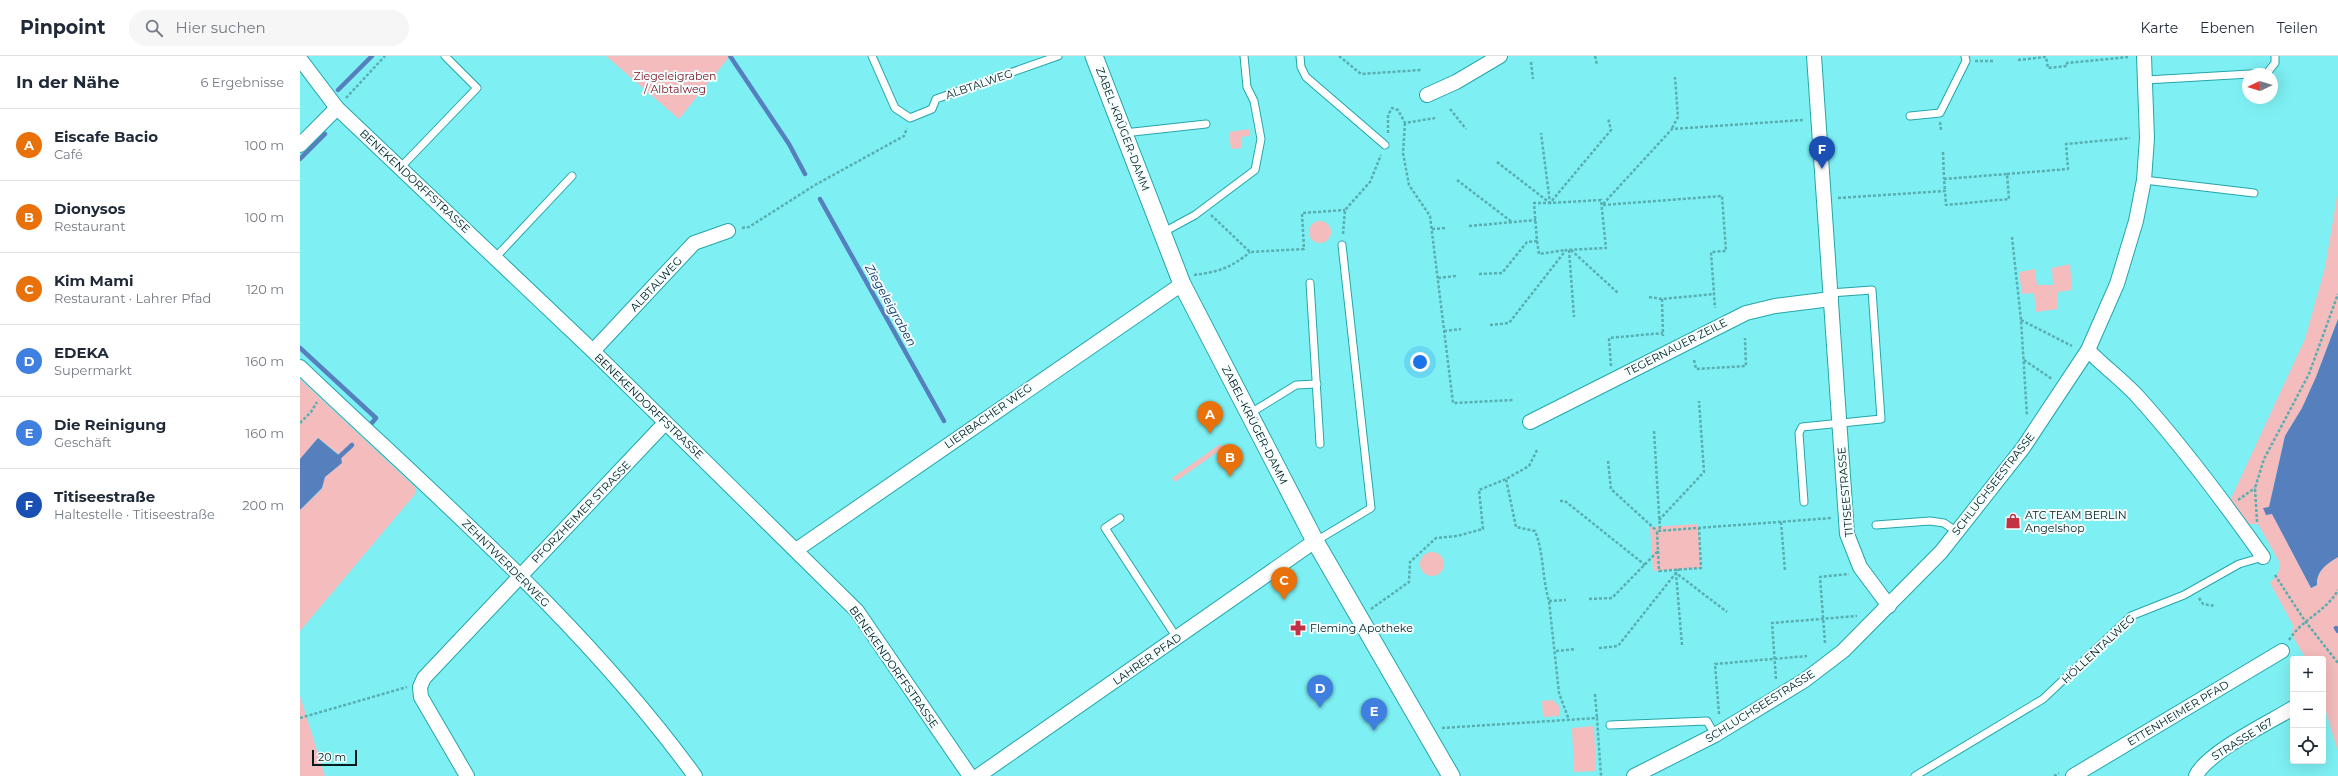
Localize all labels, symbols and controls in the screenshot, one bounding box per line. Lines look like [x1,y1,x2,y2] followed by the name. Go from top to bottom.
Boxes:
[129,10,409,46] search box
[20,16,105,39] text: Pinpoint
[143,17,165,39] icon: search
[175,18,266,37] text: Hier suchen
[2140,19,2178,37] text: Karte
[2200,19,2255,37] text: Ebenen
[2277,19,2318,37] text: Teilen
[1093,65,1153,193] street label: ZABEL-KRÜGER-DAMM
[944,66,1014,102] street label: ALBTALWEG
[2242,68,2278,104] north arrow
[633,69,717,96] park label: Ziegeleigraben / Albtalweg
[16,72,120,92] text: In der Nähe
[201,74,284,90] text: 6 Ergebnisse
[357,126,473,236] street label: BENEKENDORFFSTRASSE
[54,127,158,146] text: Eiscafe Bacio
[1809,136,1835,169] pin: F
[24,137,34,153] text: A
[245,137,284,153] text: 100 m
[54,146,83,162] text: Café
[54,199,126,218] text: Dionysos
[24,209,34,225] text: B
[245,209,284,225] text: 100 m
[54,218,125,234] text: Restaurant
[627,254,685,314] street label: ALBTALWEG
[862,260,920,349] water label: Ziegeleigraben
[54,271,133,290] text: Kim Mami
[24,281,34,297] text: C
[246,281,284,297] text: 120 m
[54,290,211,306] text: Restaurant · Lahrer Pfad
[1623,315,1729,379] street label: TEGERNAUER ZEILE
[54,343,109,362] text: EDEKA
[592,350,706,462] street label: BENEKENDORFFSTRASSE
[1410,352,1430,372] your location
[24,353,34,369] text: D
[246,353,284,369] text: 160 m
[54,362,132,378] text: Supermarkt
[1219,363,1291,487] street label: ZABEL-KRÜGER-DAMM
[941,380,1035,452] street label: LIERBACHER WEG
[1197,401,1223,434] pin: A
[54,415,166,434] text: Die Reinigung
[25,425,33,441] text: E
[246,425,284,441] text: 160 m
[1949,430,2037,538] street label: SCHLUCHSEESTRASSE
[54,434,112,450] text: Geschäft
[1217,444,1243,477] pin: B
[1834,446,1856,538] street label: TITISEESTRASSE
[528,458,634,566] street label: PFORZHEIMER STRASSE
[54,487,155,506] text: Titiseestraße
[25,497,33,513] text: F
[242,497,284,513] text: 200 m
[54,506,215,522] text: Haltestelle · Titiseestraße
[2025,508,2127,535] place label: ATC TEAM BERLIN Angelshop
[2004,512,2022,530] shop icon: ATC TEAM BERLIN Angelshop
[459,516,553,610] street label: ZEHNTWERDERWEG
[1271,567,1297,600] pin: C
[846,603,942,731] street label: BENEKENDORFFSTRASSE
[2058,611,2138,687] street label: HÖLLENTALWEG
[1289,619,1307,637] pharmacy icon: Fleming Apotheke
[1310,621,1413,635] place label: Fleming Apotheke
[1110,630,1184,688] street label: LAHRER PFAD
[2290,656,2326,764] map controls
[2290,656,2326,692] button: +
[1703,667,1817,745] street label: SCHLUCHSEESTRASSE
[1307,675,1333,708] pin: D
[2125,677,2231,749] street label: ETTENHEIMER PFAD
[2290,692,2326,728] button: −
[1361,698,1387,731] pin: E
[2209,715,2275,763] street label: STRASSE 167
[2290,728,2326,764] button: locate
[312,748,357,767] scale bar
[318,750,346,764] text: 20 m

